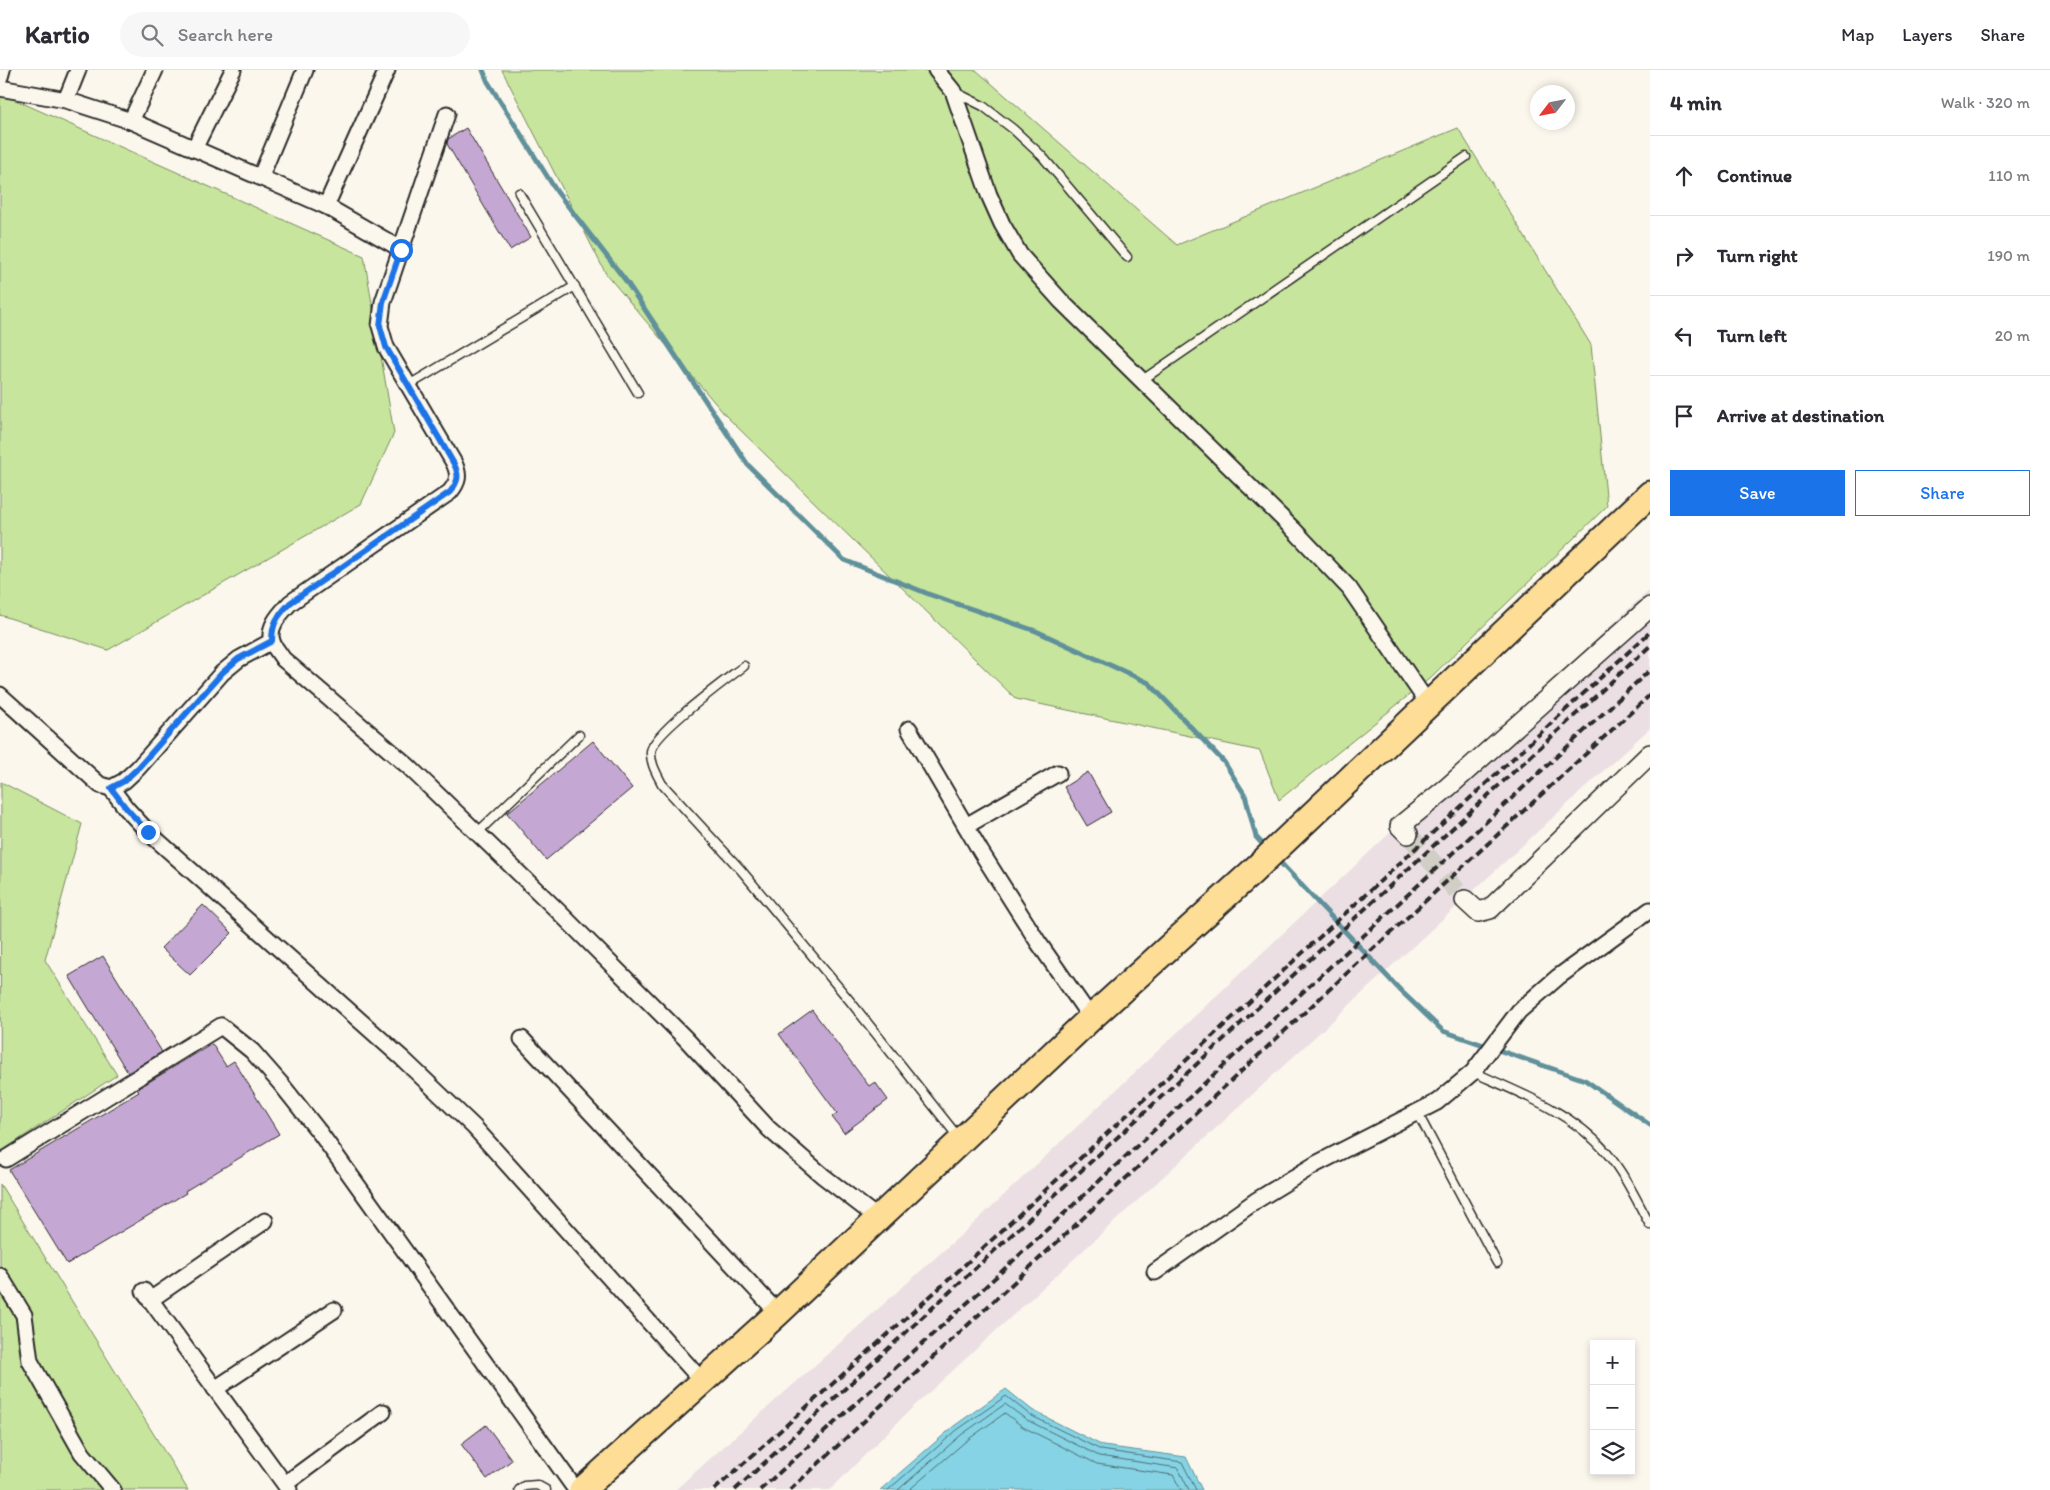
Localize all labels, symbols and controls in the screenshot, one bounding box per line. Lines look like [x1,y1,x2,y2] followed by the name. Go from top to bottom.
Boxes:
[120,12,470,57] search box
[25,20,90,49] text: Kartio
[138,21,166,49] icon: search
[178,23,273,46] text: Search here
[1841,24,1874,46] text: Map
[1902,24,1952,46] text: Layers
[1980,24,2025,46] text: Share
[1530,85,1575,130] north arrow
[1670,90,1722,115] text: 4 min
[1941,93,2030,112] text: Walk · 320 m
[1670,162,1698,190] icon: ahead
[1717,164,1792,187] text: Continue
[1988,166,2030,185] text: 110 m
[390,239,413,262] route start
[1670,242,1698,270] icon: right
[1717,244,1798,267] text: Turn right
[1987,246,2030,265] text: 190 m
[1670,322,1698,350] icon: left
[1717,324,1787,347] text: Turn left
[1995,326,2030,345] text: 20 m
[1670,402,1698,430] icon: arrive
[1717,404,1884,427] text: Arrive at destination
[1670,470,1845,516] button: Save
[1855,470,2030,516] button: Share
[137,821,160,844] route end
[1590,1340,1635,1475] map controls
[1590,1340,1635,1385] button: +
[1590,1385,1635,1430] button: −
[1590,1430,1635,1475] button: layers

